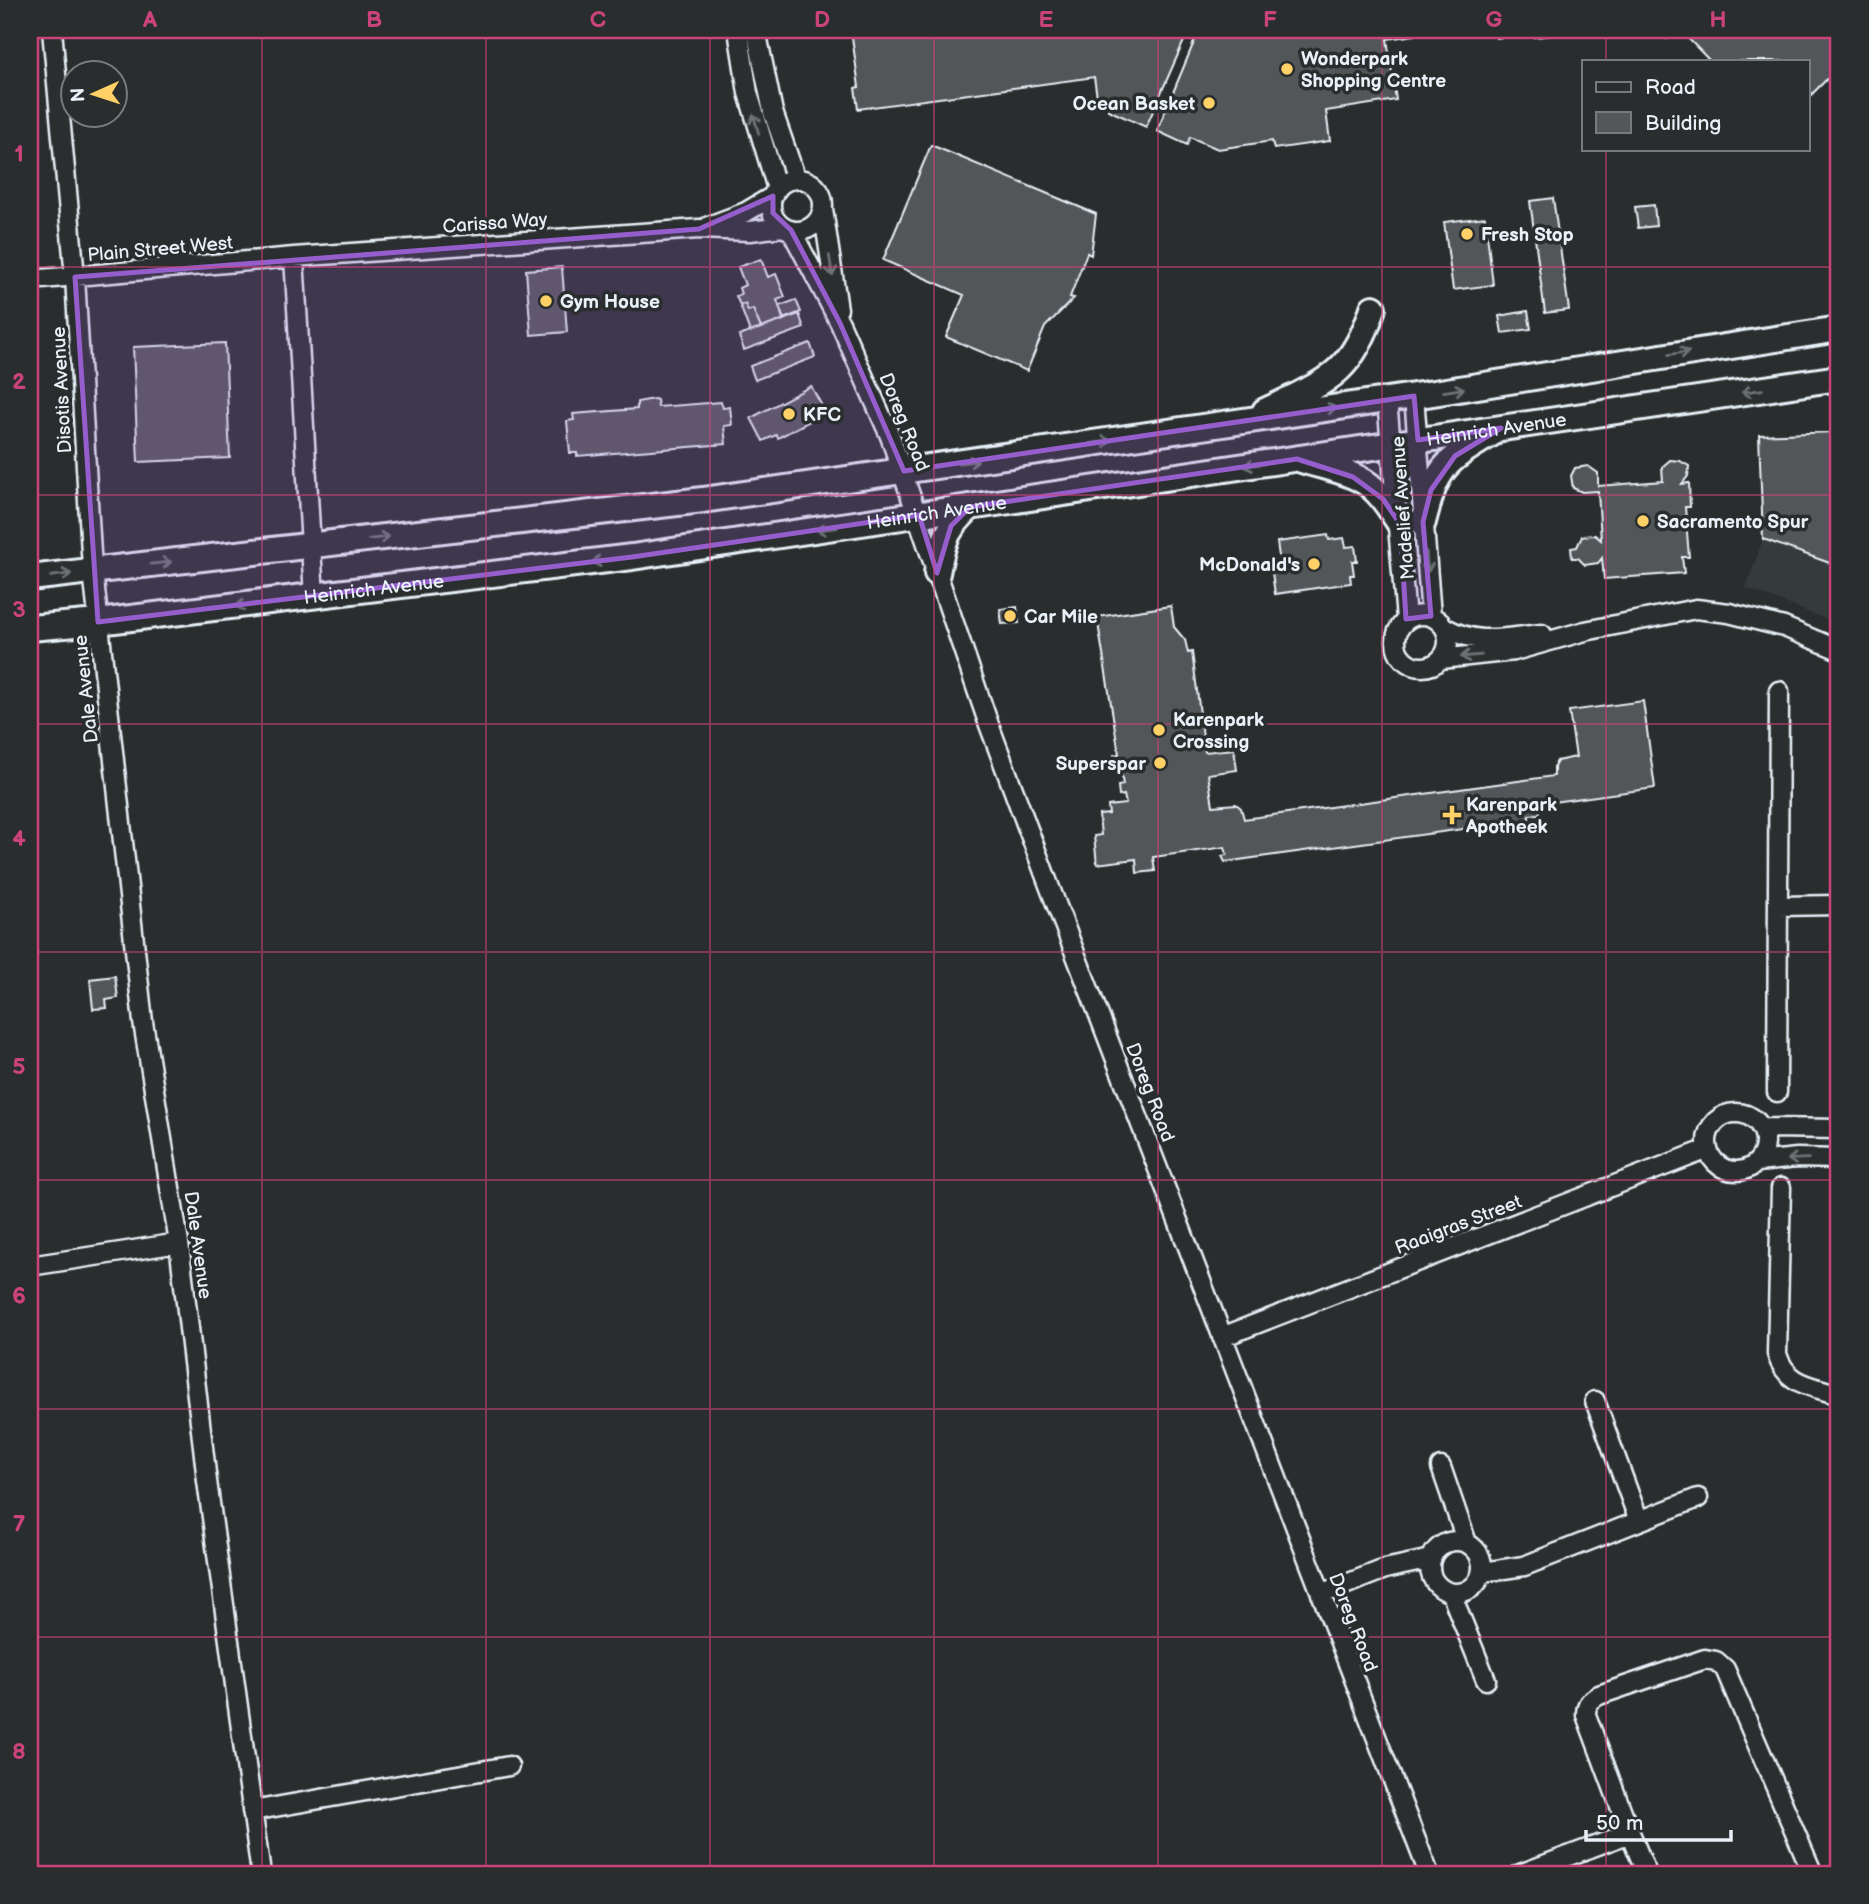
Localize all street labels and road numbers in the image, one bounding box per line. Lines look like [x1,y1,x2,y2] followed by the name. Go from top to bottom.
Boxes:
[442,208,549,239] street label: Carissa Way
[86,232,234,267] street label: Plain Street West
[48,326,77,454] street label: Disotis Avenue
[873,370,934,475] street label: Doreg Road
[1425,409,1568,452] street label: Heinrich Avenue
[1387,435,1420,581] street label: Madelief Avenue
[865,492,1008,535] street label: Heinrich Avenue
[302,570,445,610] street label: Heinrich Avenue
[69,634,104,744] street label: Dale Avenue
[1120,1040,1179,1145] street label: Doreg Road
[179,1190,216,1301] street label: Dale Avenue
[1392,1191,1525,1260] street label: Raaigras Street
[1323,1570,1382,1675] street label: Doreg Road

